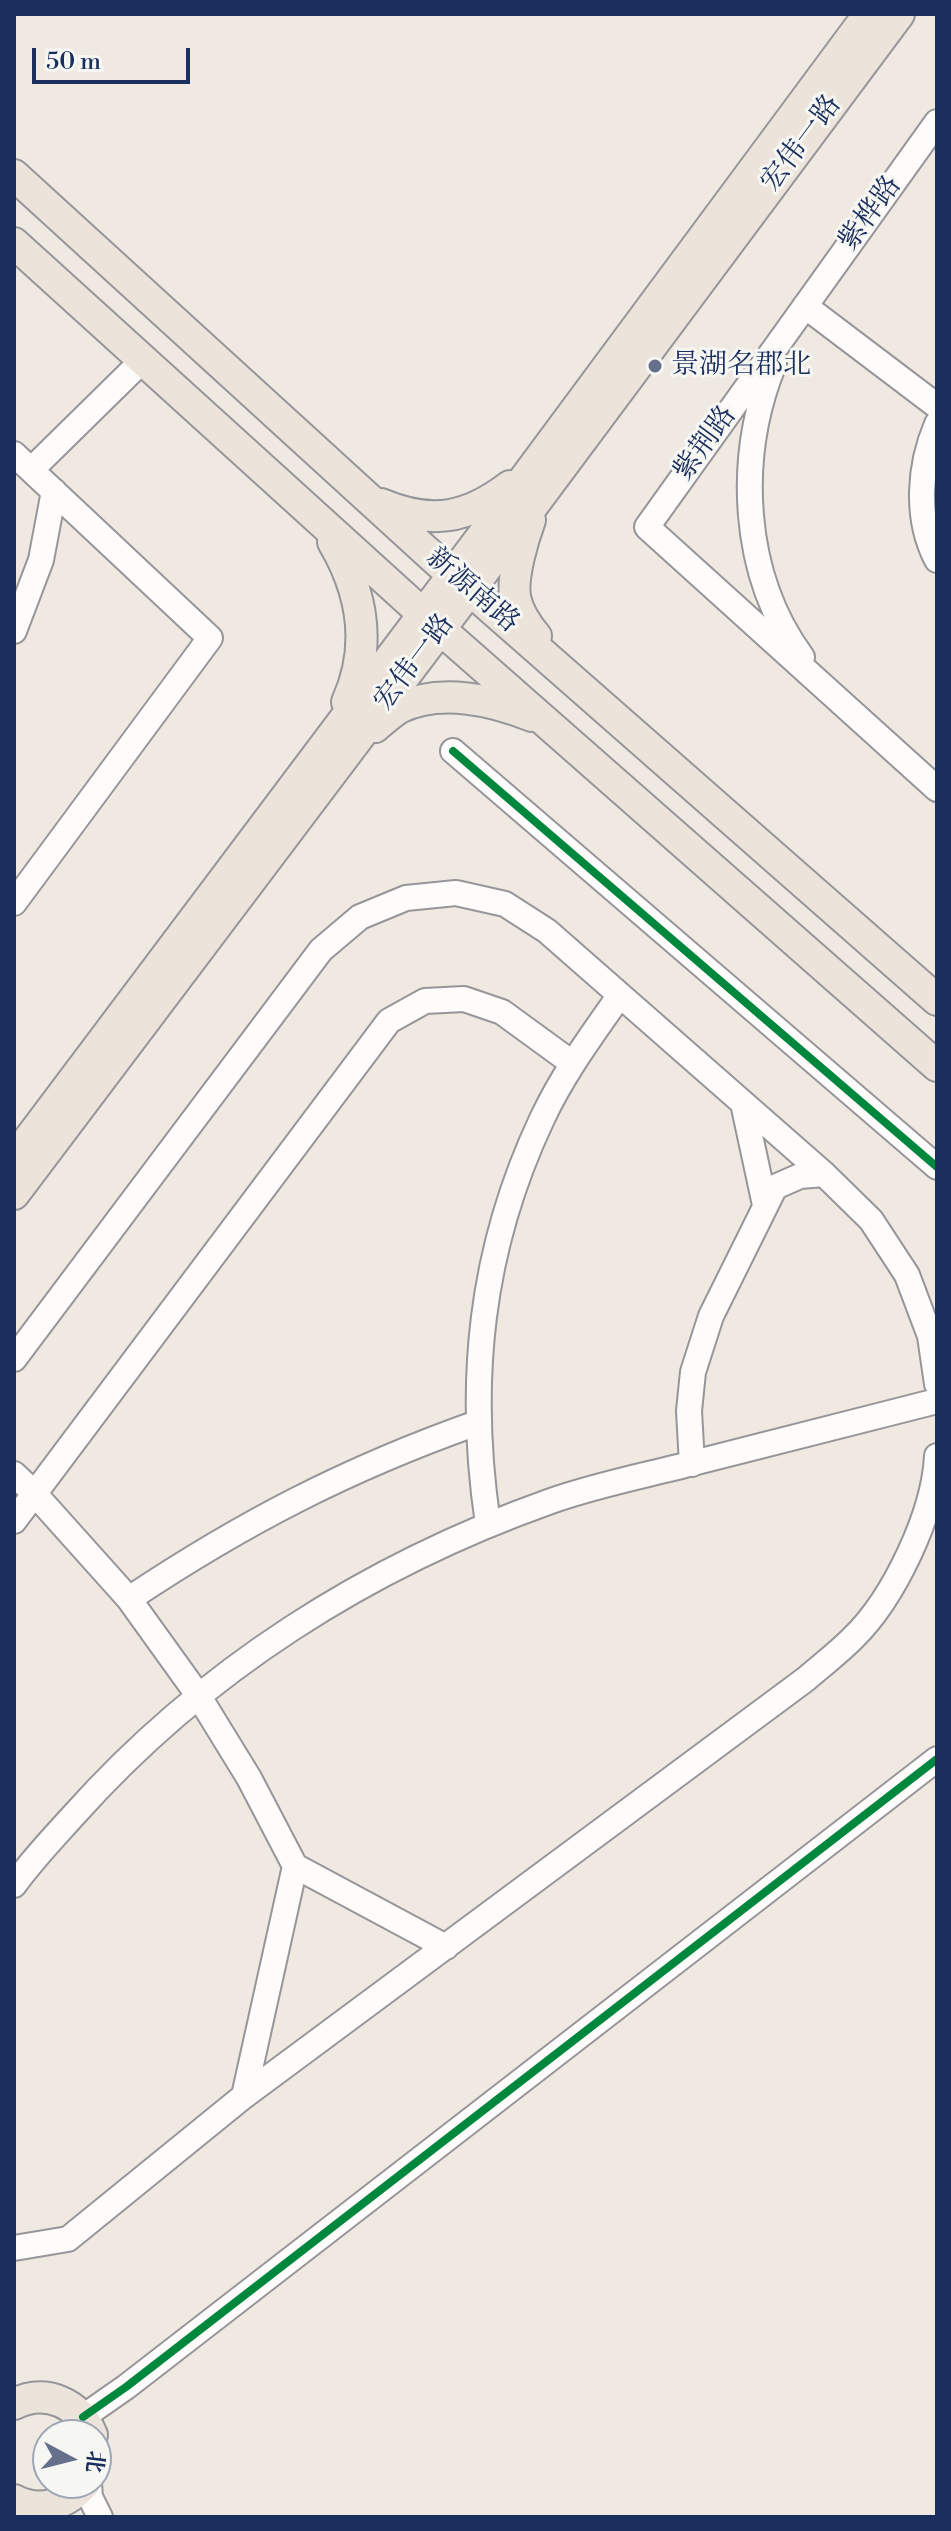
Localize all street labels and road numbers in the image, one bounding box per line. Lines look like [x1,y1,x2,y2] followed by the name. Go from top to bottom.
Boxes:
[755,89,849,199] street label: 宏伟一路
[833,170,909,258] street label: 紫桦路
[668,400,744,488] street label: 紫荆路
[419,542,525,640] street label: 新源南路
[368,608,462,718] street label: 宏伟一路

